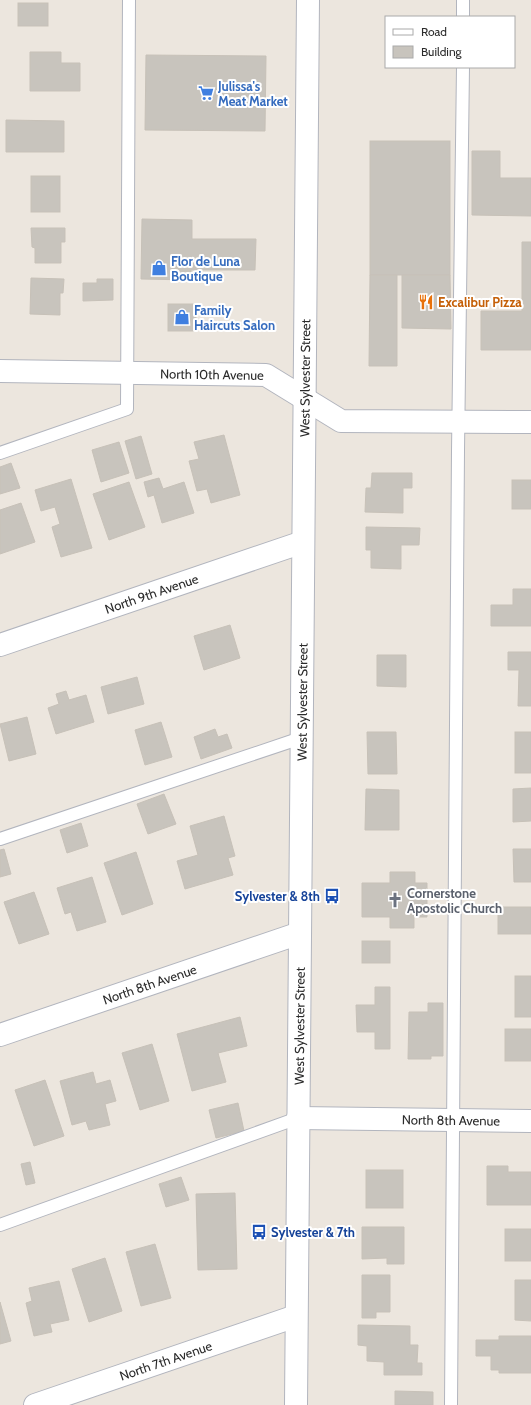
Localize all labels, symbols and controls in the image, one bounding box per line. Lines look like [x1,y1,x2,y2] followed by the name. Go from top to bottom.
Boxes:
[385,16,515,68] legend
[421,24,447,39] text: Road
[421,44,463,59] text: Building
[217,78,288,109] place label: Julissa's Meat Market
[197,84,215,102] supermarket icon: Julissa's Meat Market
[171,253,241,284] place label: Flor de Luna Boutique
[150,259,168,277] shop icon: Flor de Luna Boutique
[417,293,435,311] restaurant icon: Excalibur Pizza
[438,294,522,310] place label: Excalibur Pizza
[194,302,275,333] place label: Family Haircuts Salon
[173,308,191,326] shop icon: Family Haircuts Salon
[296,318,313,437] street label: West Sylvester Street
[160,365,264,383] street label: North 10th Avenue
[103,570,201,617] street label: North 9th Avenue
[294,642,311,761] street label: West Sylvester Street
[407,885,502,916] place label: Cornerstone Apostolic Church
[323,887,341,905] bus stop icon: Sylvester & 8th
[235,888,320,904] place label: Sylvester & 8th
[386,891,404,909] church icon: Cornerstone Apostolic Church
[101,961,199,1008] street label: North 8th Avenue
[291,966,308,1085] street label: West Sylvester Street
[402,1111,501,1129] street label: North 8th Avenue
[250,1223,268,1241] bus stop icon: Sylvester & 7th
[271,1224,355,1240] place label: Sylvester & 7th
[117,1337,214,1384] street label: North 7th Avenue

